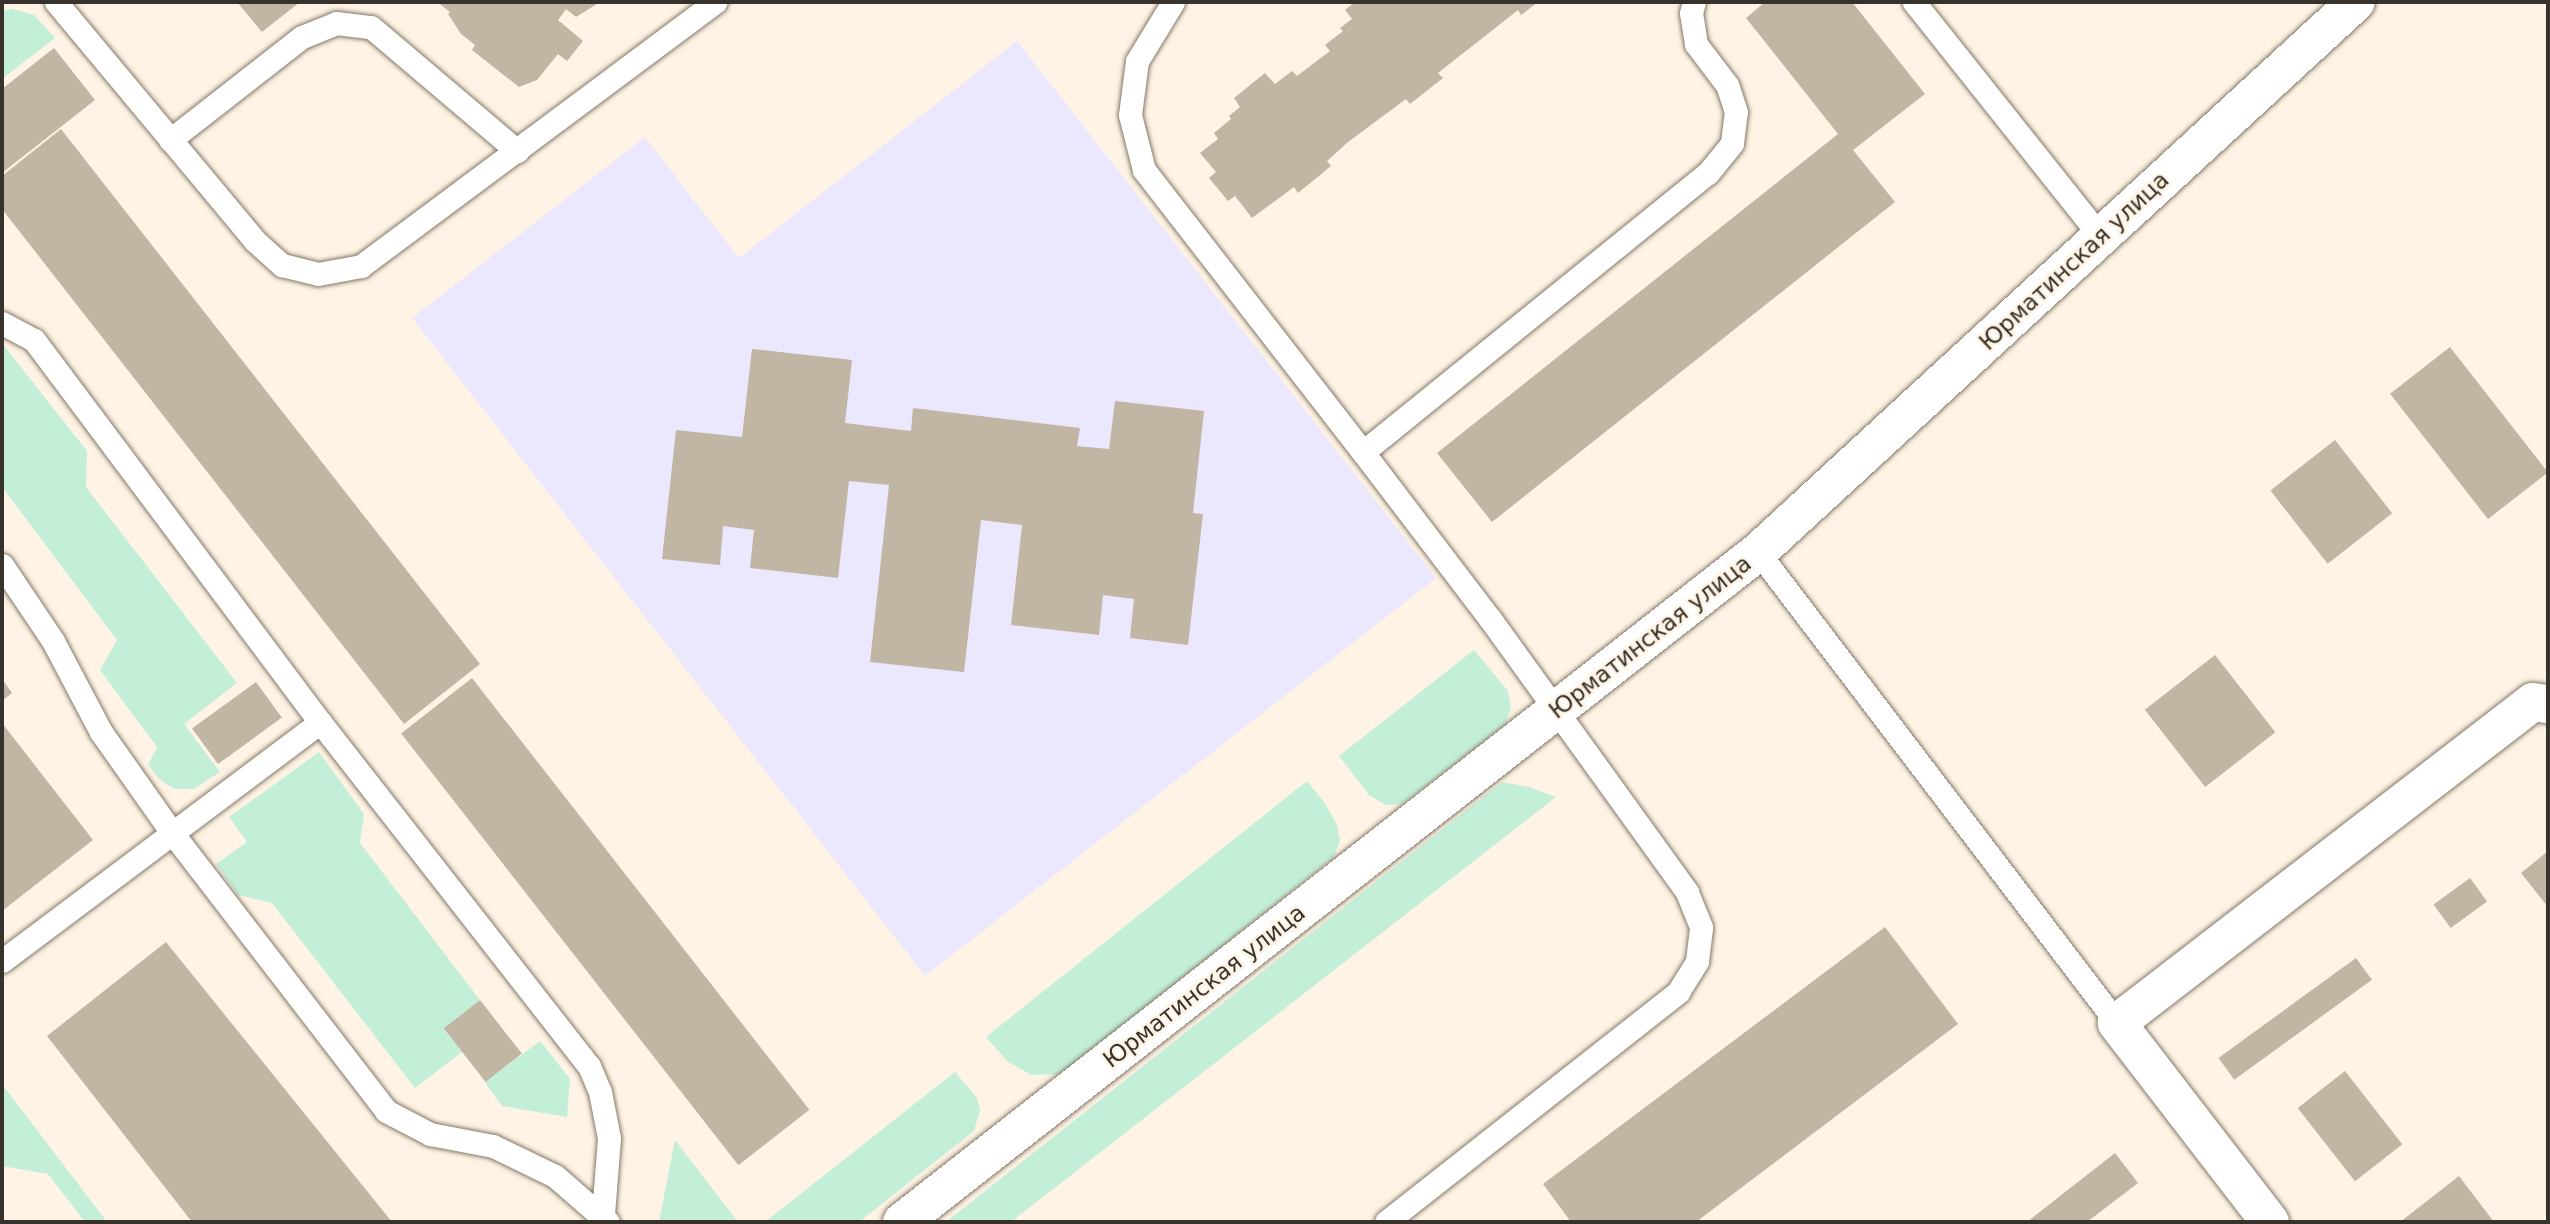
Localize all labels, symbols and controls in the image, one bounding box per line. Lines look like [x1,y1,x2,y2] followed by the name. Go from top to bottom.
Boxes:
[1974,166,2174,356] street label: Юрматинская улица
[1543,549,1757,725] street label: Юрматинская улица
[1097,898,1311,1074] street label: Юрматинская улица

